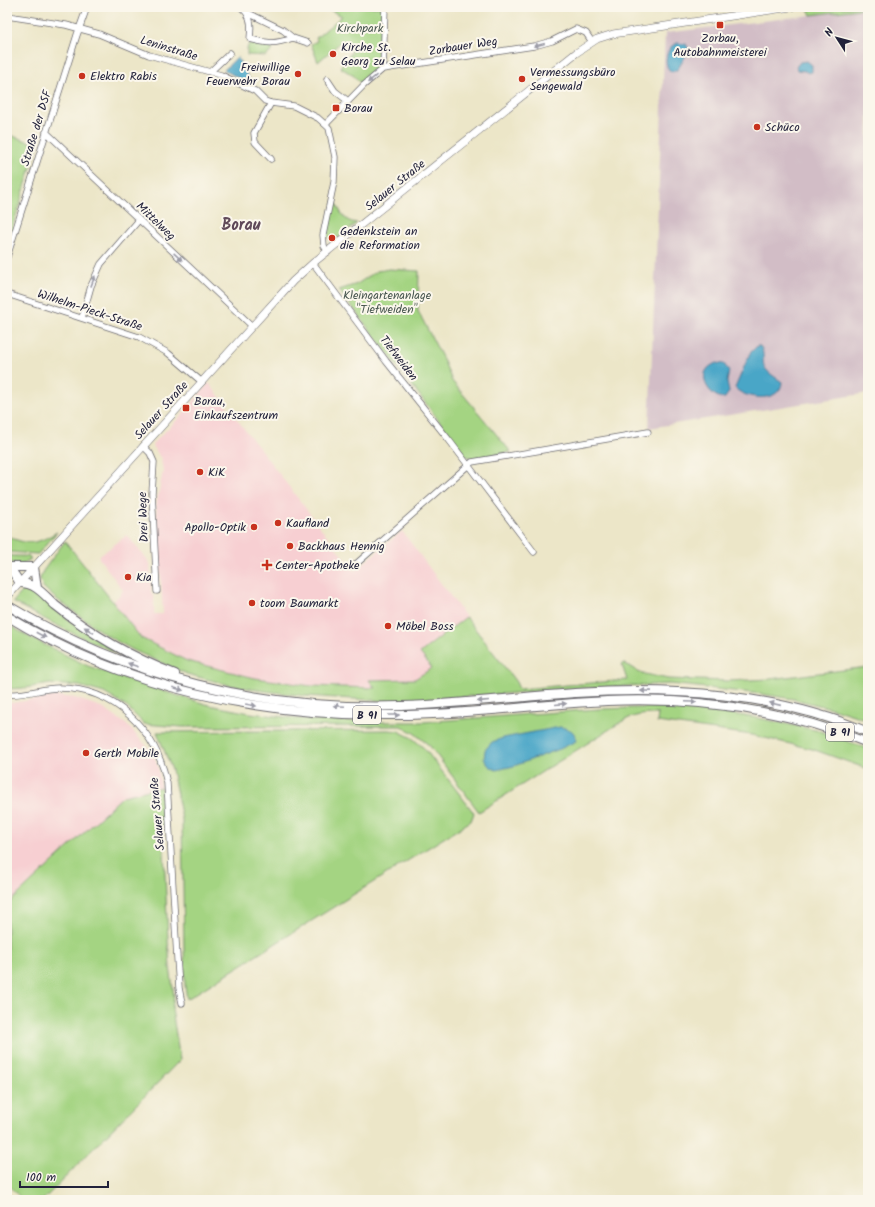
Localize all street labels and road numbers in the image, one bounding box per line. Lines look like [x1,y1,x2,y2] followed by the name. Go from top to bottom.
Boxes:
[138,31,201,66] street label: Leninstraße
[427,32,499,61] street label: Zorbauer Weg
[16,86,58,168] street label: Straße der DSF
[361,155,430,216] street label: Selauer Straße
[131,197,180,245] street label: Mittelweg
[35,285,145,337] street label: Wilhelm-Pieck-Straße
[375,331,423,385] street label: Tiefweiden
[130,376,193,444] street label: Selauer Straße
[133,491,154,543] street label: Drei Wege
[353,706,381,724] road number: B 91
[826,723,854,741] road number: B 91
[145,776,170,851] street label: Selauer Straße

